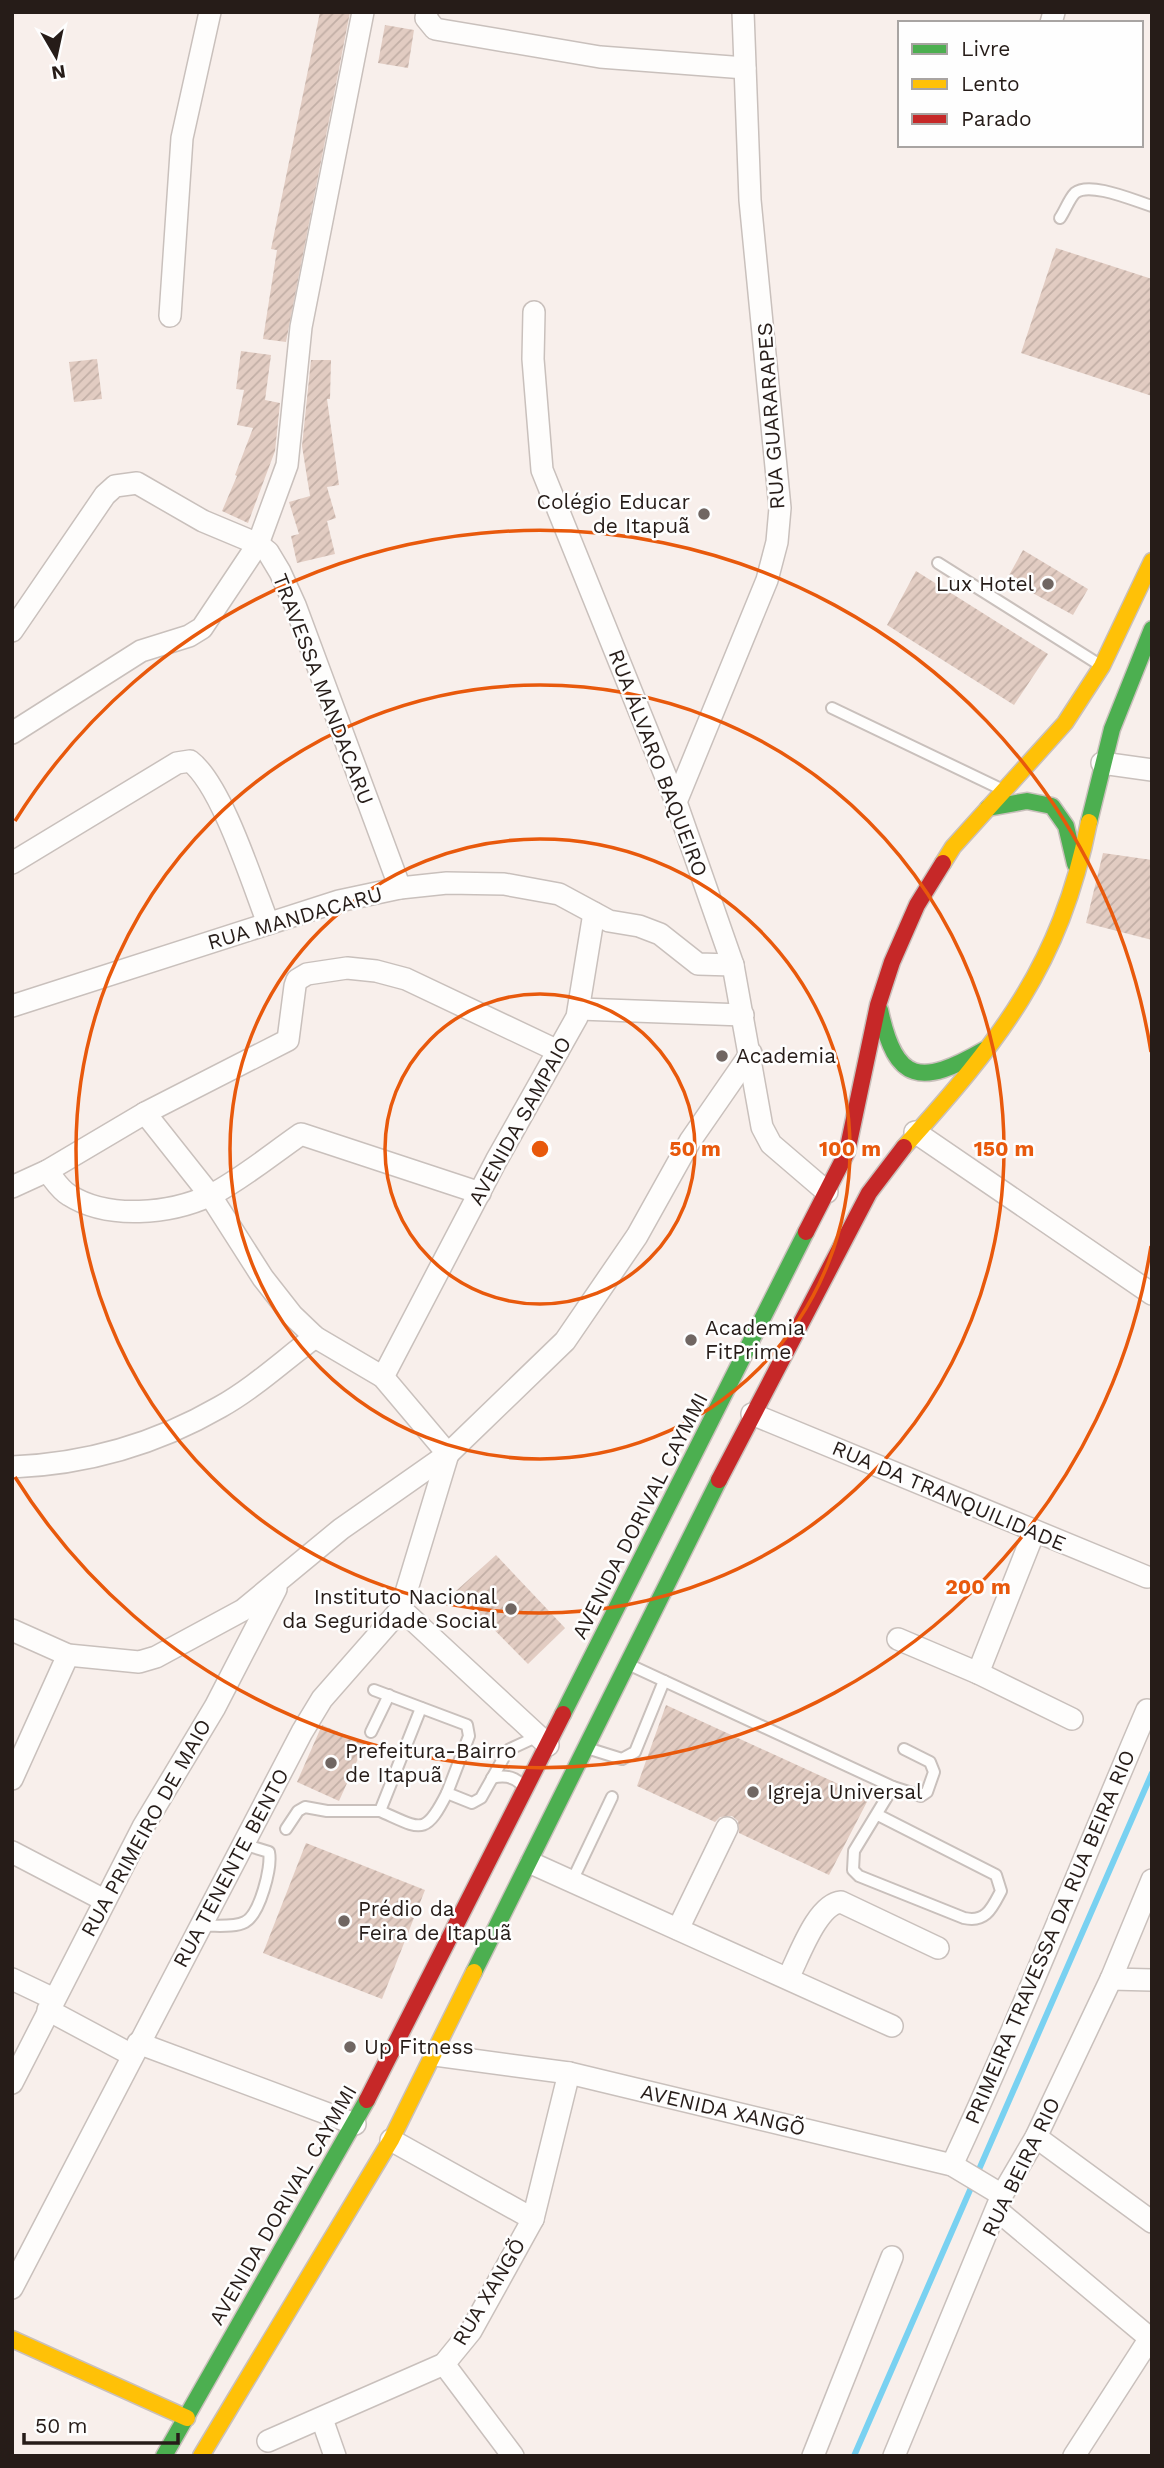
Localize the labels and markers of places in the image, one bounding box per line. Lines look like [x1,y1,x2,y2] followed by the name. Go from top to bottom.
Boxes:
[537,489,690,538] place label: Colégio Educar de Itapuã
[696,506,712,522] marker: Colégio Educar de Itapuã
[936,571,1035,596] place label: Lux Hotel
[1040,576,1056,592] marker: Lux Hotel
[736,1043,836,1068] place label: Academia
[714,1048,730,1064] marker: Academia
[528,1137,552,1161] centre of rings
[705,1315,805,1364] place label: Academia FitPrime
[683,1332,699,1348] marker: Academia FitPrime
[282,1584,498,1633] place label: Instituto Nacional da Seguridade Social
[503,1601,519,1617] marker: Instituto Nacional da Seguridade Social
[345,1738,517,1787] place label: Prefeitura-Bairro de Itapuã
[323,1755,339,1771] marker: Prefeitura-Bairro de Itapuã
[767,1779,923,1804] place label: Igreja Universal
[745,1784,761,1800] marker: Igreja Universal
[358,1896,512,1945] place label: Prédio da Feira de Itapuã
[336,1913,352,1929] marker: Prédio da Feira de Itapuã
[364,2034,474,2059] place label: Up Fitness
[342,2039,358,2055] marker: Up Fitness

